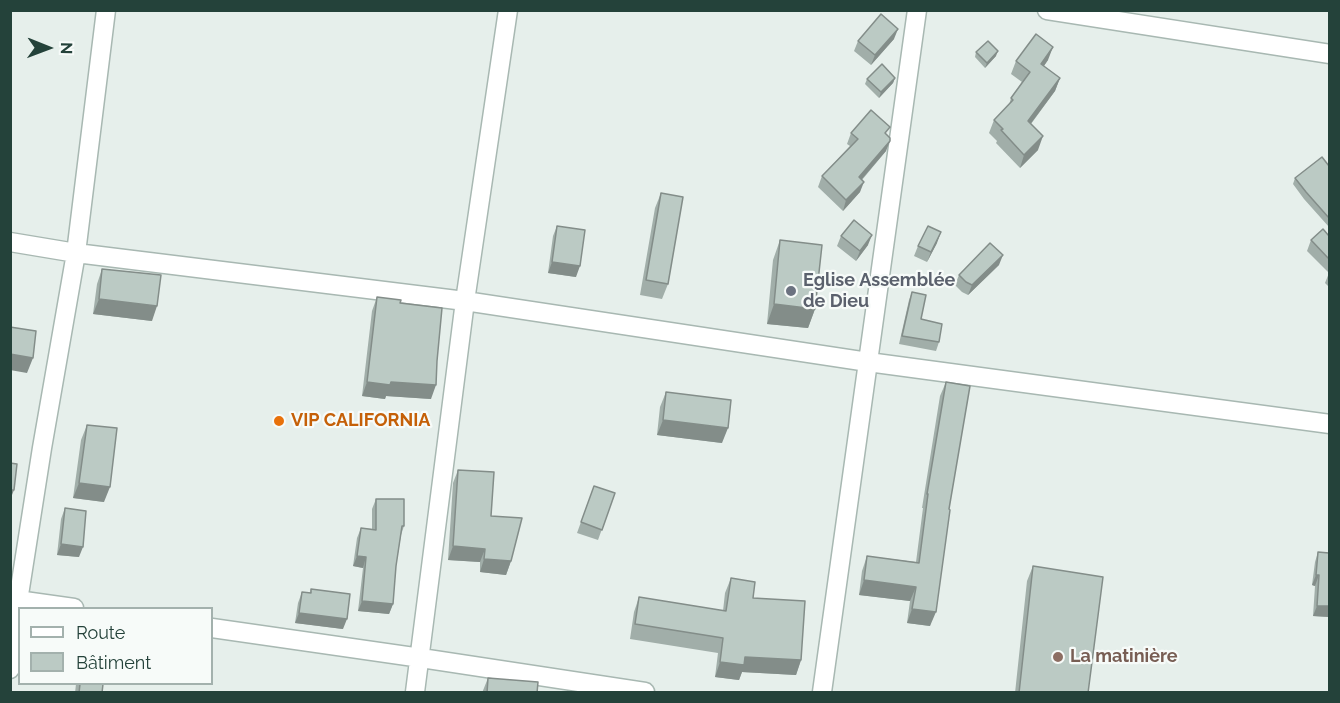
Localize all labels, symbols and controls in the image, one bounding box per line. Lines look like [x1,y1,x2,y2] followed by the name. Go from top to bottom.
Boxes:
[18,18,78,78] north arrow
[57,42,76,55] text: N
[803,270,955,312] place label: Eglise Assemblée de Dieu
[784,284,798,298] marker: Eglise Assemblée de Dieu
[291,410,430,432] place label: VIP CALIFORNIA
[272,414,286,428] marker: VIP CALIFORNIA
[18,607,213,685] legend
[76,622,125,643] text: Route
[1070,646,1178,668] place label: La matinière
[1051,650,1065,664] marker: La matinière
[76,652,151,673] text: Bâtiment

